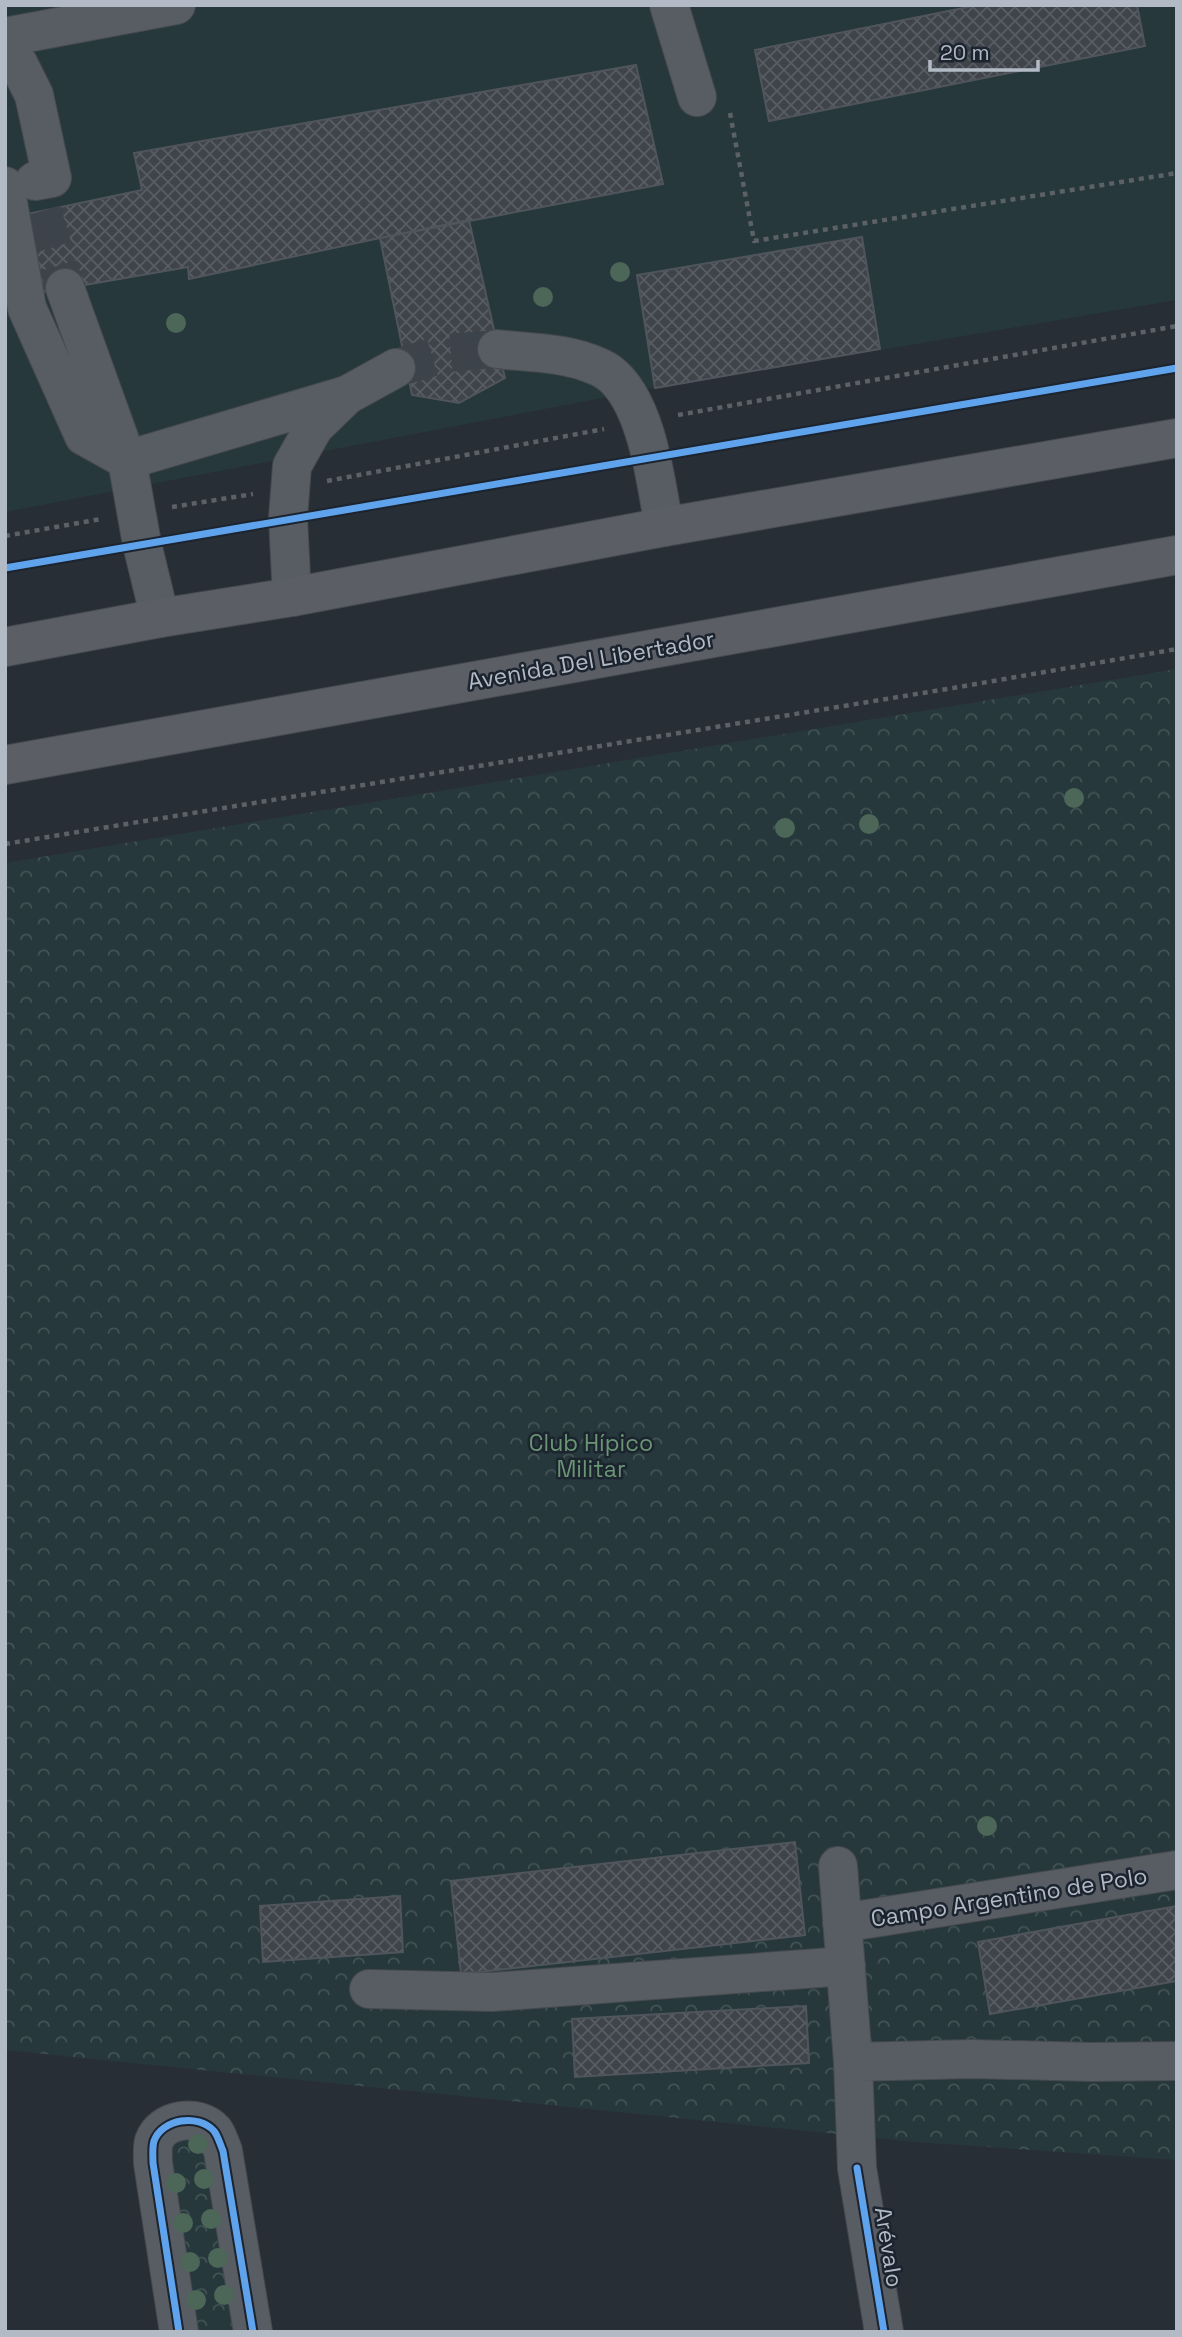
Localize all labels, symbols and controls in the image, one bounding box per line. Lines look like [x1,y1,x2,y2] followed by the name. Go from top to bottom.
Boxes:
[930,28,1038,72] scale bar
[940,39,990,66] text: 20 m
[465,624,717,696] street label: Avenida Del Libertador
[529,1428,653,1484] park label: Club Hípico Militar
[869,1860,1149,1934] street label: Campo Argentino de Polo
[868,2205,910,2289] street label: Arévalo

